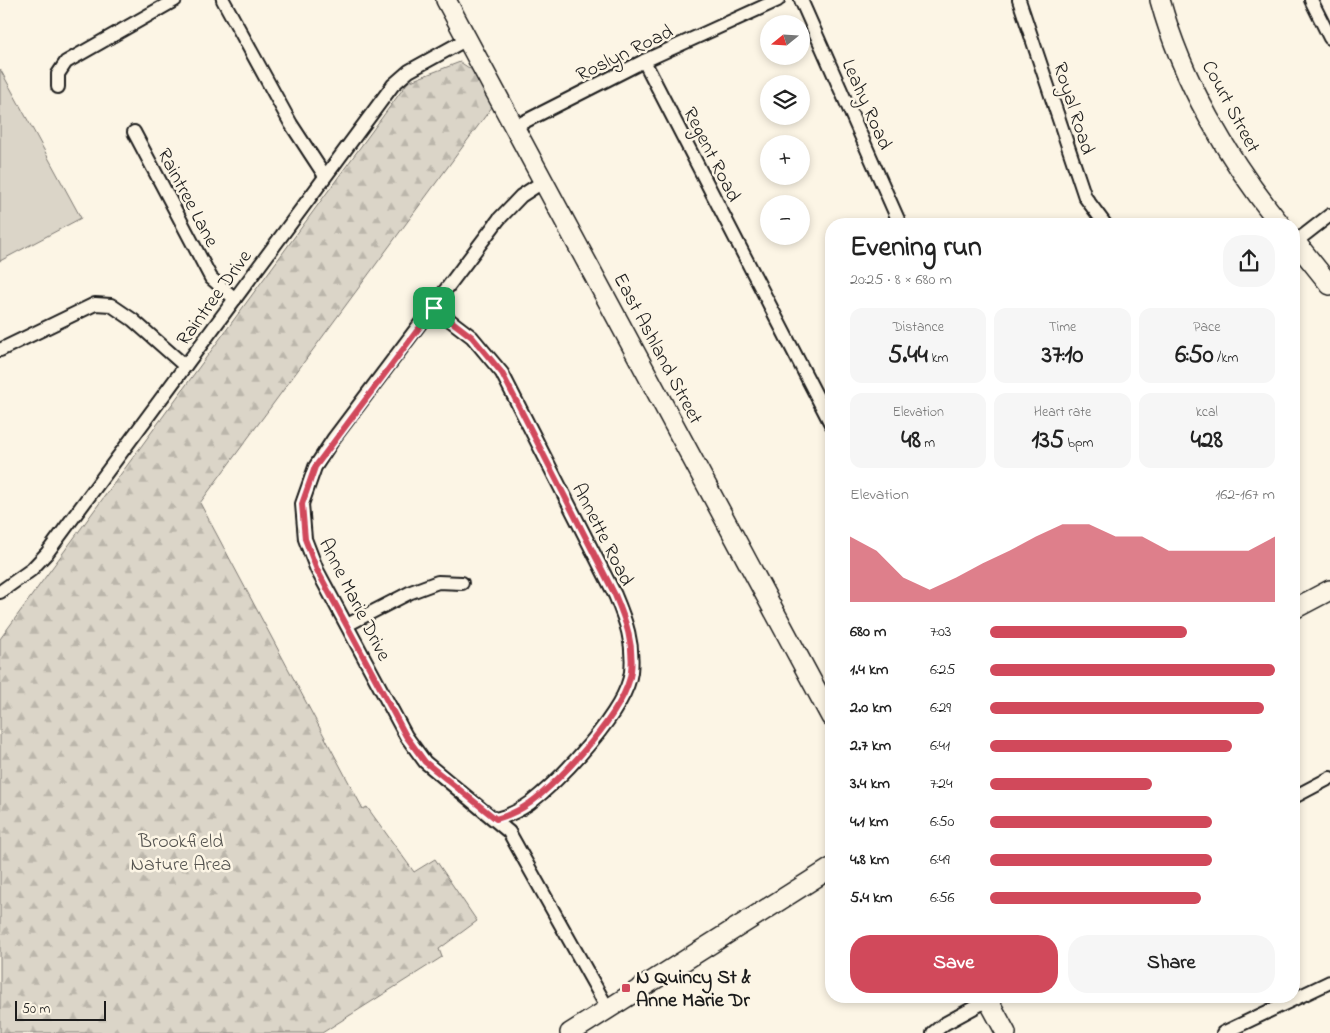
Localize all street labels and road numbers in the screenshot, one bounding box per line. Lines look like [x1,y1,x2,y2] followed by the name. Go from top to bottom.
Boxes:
[572,18,678,90] street label: Roslyn Road
[833,55,899,155] street label: Leahy Road
[1193,56,1266,159] street label: Court Street
[1044,59,1101,159] street label: Royal Road
[674,103,747,208] street label: Regent Road
[149,144,225,253] street label: Raintree Lane
[170,244,260,353] street label: Raintree Drive
[605,268,709,430] street label: East Ashland Street
[563,479,640,592] street label: Annette Road
[310,534,397,667] street label: Anne Marie Drive

